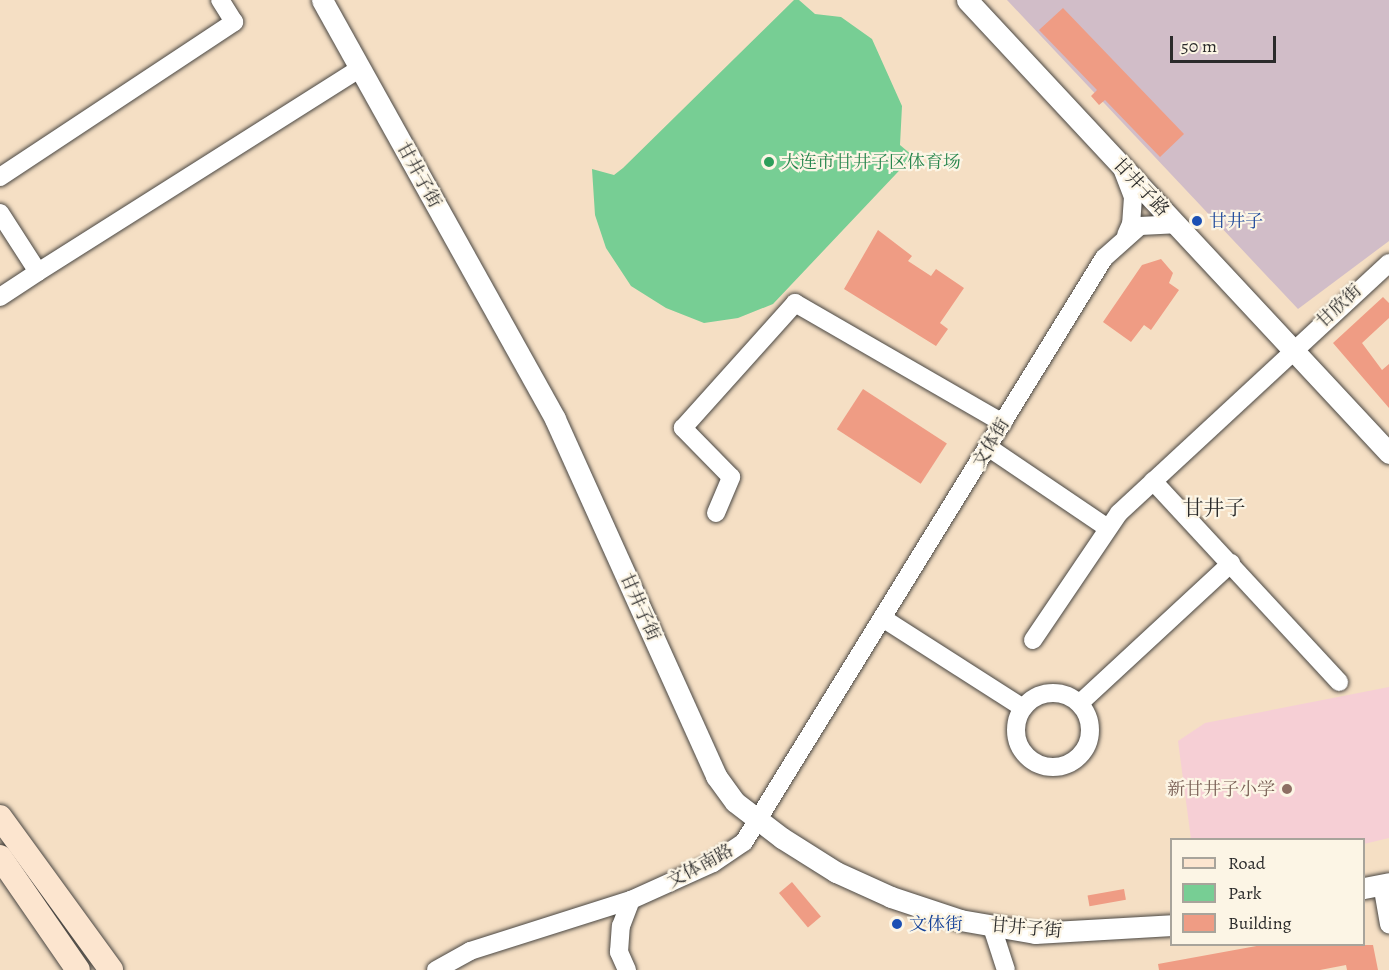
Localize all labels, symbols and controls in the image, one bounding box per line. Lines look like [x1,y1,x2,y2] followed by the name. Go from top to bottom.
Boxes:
[1173,24,1280,62] scale bar
[1181,34,1217,58] text: 50 m
[392,138,446,212] street label: 甘井子街
[781,151,961,173] place label: 大连市甘井子区体育场
[1109,153,1173,221] street label: 甘井子路
[762,155,776,169] marker: 大连市甘井子区体育场
[1209,210,1263,232] place label: 甘井子
[1190,214,1204,228] marker: 甘井子
[1312,280,1366,332] street label: 甘欣街
[968,414,1014,472] street label: 文体街
[1183,495,1245,521] district label: 甘井子
[615,570,665,644] street label: 甘井子街
[1167,778,1275,800] place label: 新甘井子小学
[1280,782,1294,796] marker: 新甘井子小学
[1170,838,1365,946] legend
[663,840,737,892] street label: 文体南路
[1228,851,1265,875] text: Road
[1228,881,1262,905] text: Park
[1228,911,1292,935] text: Building
[909,913,963,935] place label: 文体街
[989,914,1063,942] street label: 甘井子街
[890,917,904,931] marker: 文体街

